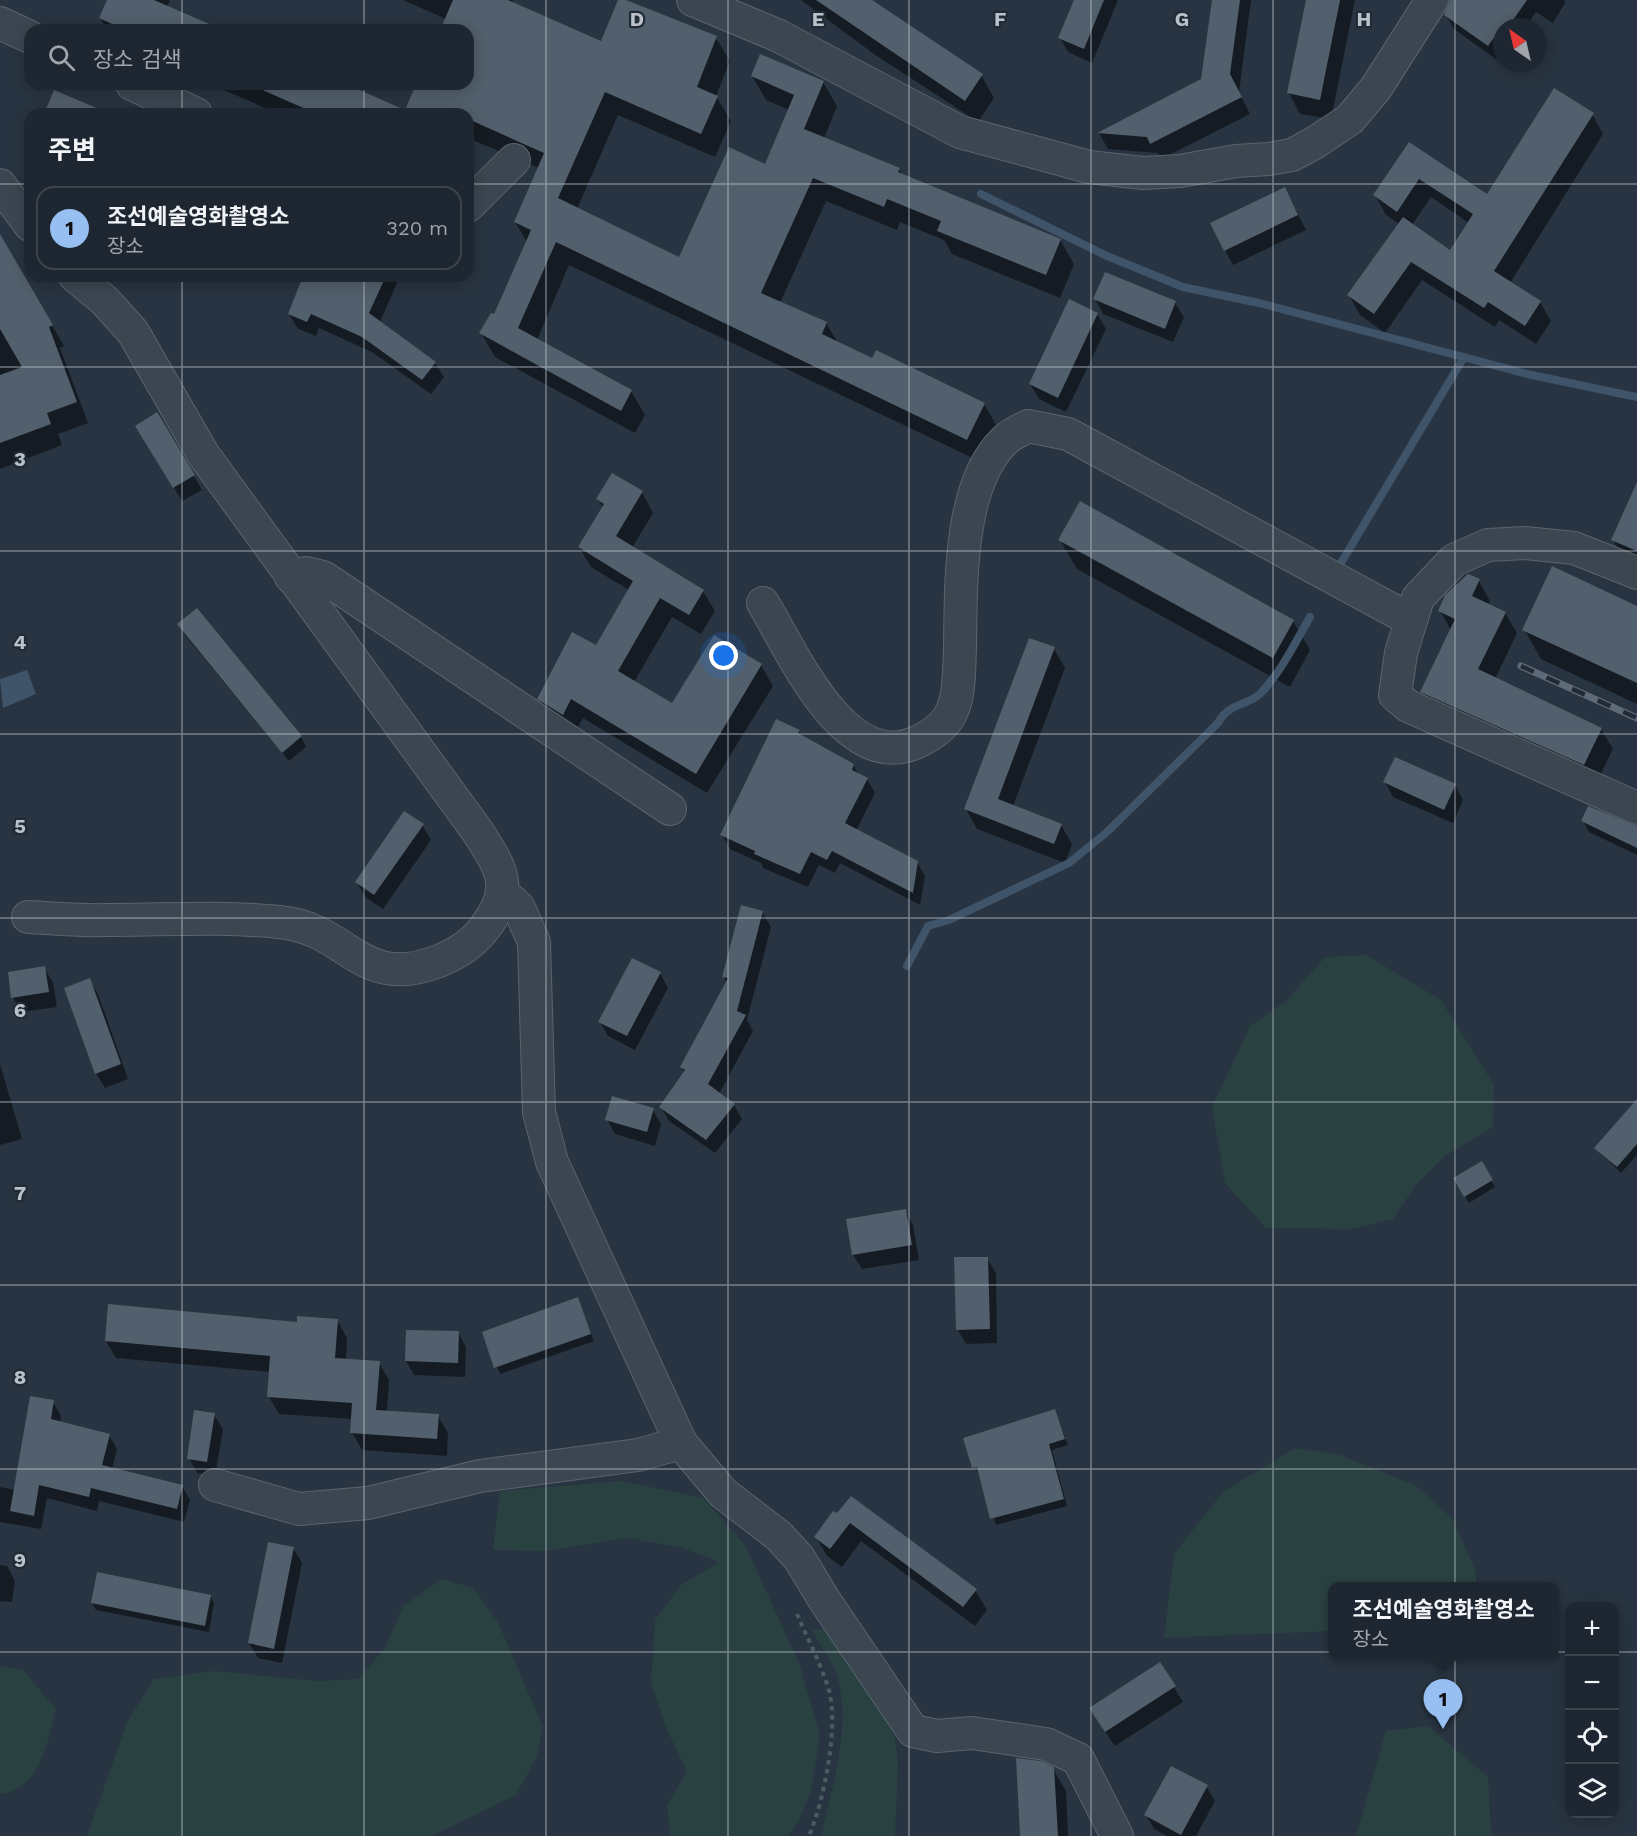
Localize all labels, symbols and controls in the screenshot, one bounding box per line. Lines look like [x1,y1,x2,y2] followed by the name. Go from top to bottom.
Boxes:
[630,7,644,31] text: D
[812,7,824,31] text: E
[994,7,1006,31] text: F
[1175,7,1189,31] text: G
[1357,7,1371,31] text: H
[1493,18,1547,72] north arrow
[24,24,474,90] search box
[45,41,78,74] icon: search
[93,47,181,72] text: 장소 검색
[48,135,96,165] text: 주변
[107,204,289,229] text: 조선예술영화촬영소
[65,216,74,240] text: 1
[386,216,448,240] text: 320 m
[107,234,144,258] text: 장소
[14,447,26,471] text: 3
[14,630,27,654] text: 4
[709,641,738,670] your location
[14,814,26,838] text: 5
[14,998,26,1022] text: 6
[14,1181,26,1205] text: 7
[14,1365,26,1389] text: 8
[14,1548,26,1572] text: 9
[1328,1582,1559,1660] popup
[1352,1597,1535,1622] text: 조선예술영화촬영소
[1565,1602,1619,1818] map controls
[1565,1602,1619,1656] button: +
[1352,1627,1389,1651] text: 장소
[1565,1656,1619,1710] button: −
[1424,1680,1462,1729] pin: 1
[1565,1710,1619,1764] button: locate
[1565,1764,1619,1818] button: layers

